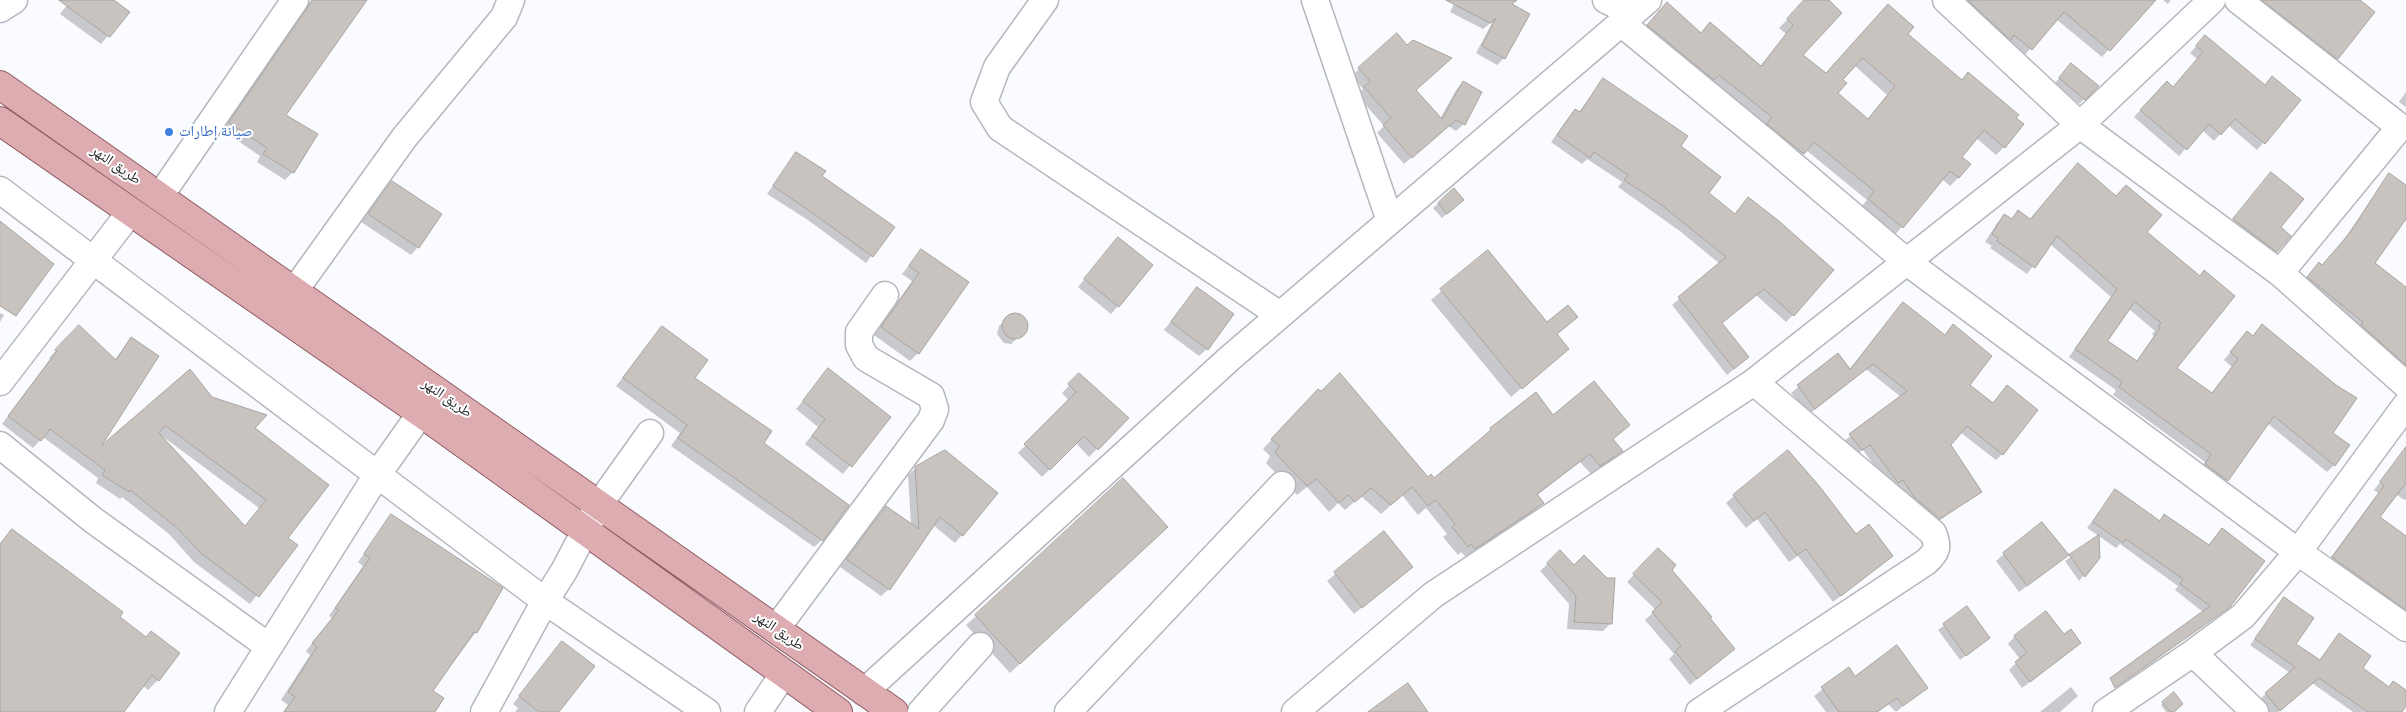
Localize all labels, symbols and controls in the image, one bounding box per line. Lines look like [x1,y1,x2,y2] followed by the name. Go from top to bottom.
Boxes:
[179,123,253,141] place label: صيانة إطارات
[163,126,175,138] marker: صيانة إطارات
[87,141,145,189] street label: طريق النهر
[418,374,476,422] street label: طريق النهر
[750,607,808,655] street label: طريق النهر

